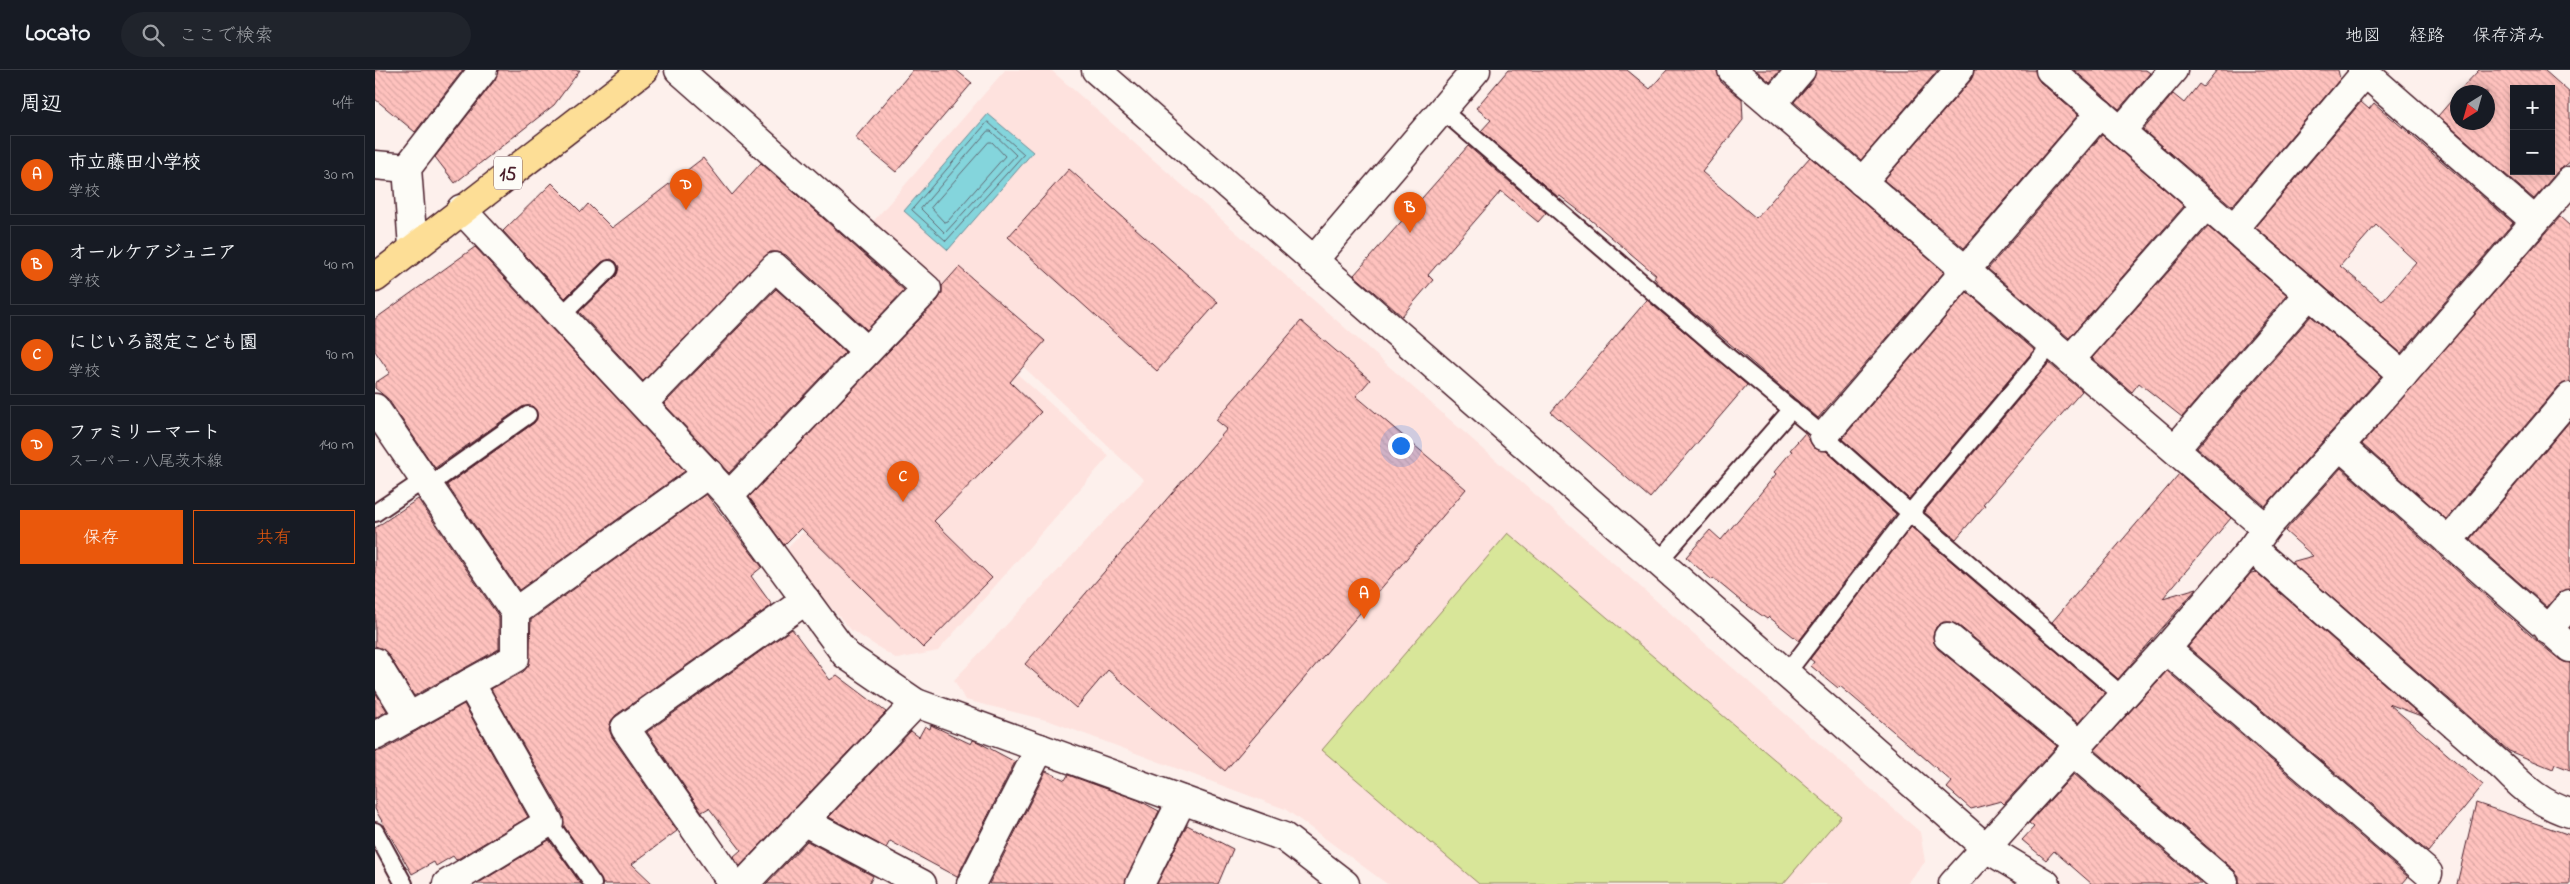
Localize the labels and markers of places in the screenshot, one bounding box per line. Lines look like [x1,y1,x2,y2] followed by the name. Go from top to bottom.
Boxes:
[670,169,702,210] pin: D
[1394,192,1426,233] pin: B
[887,461,919,502] pin: C
[1348,578,1380,619] pin: A

